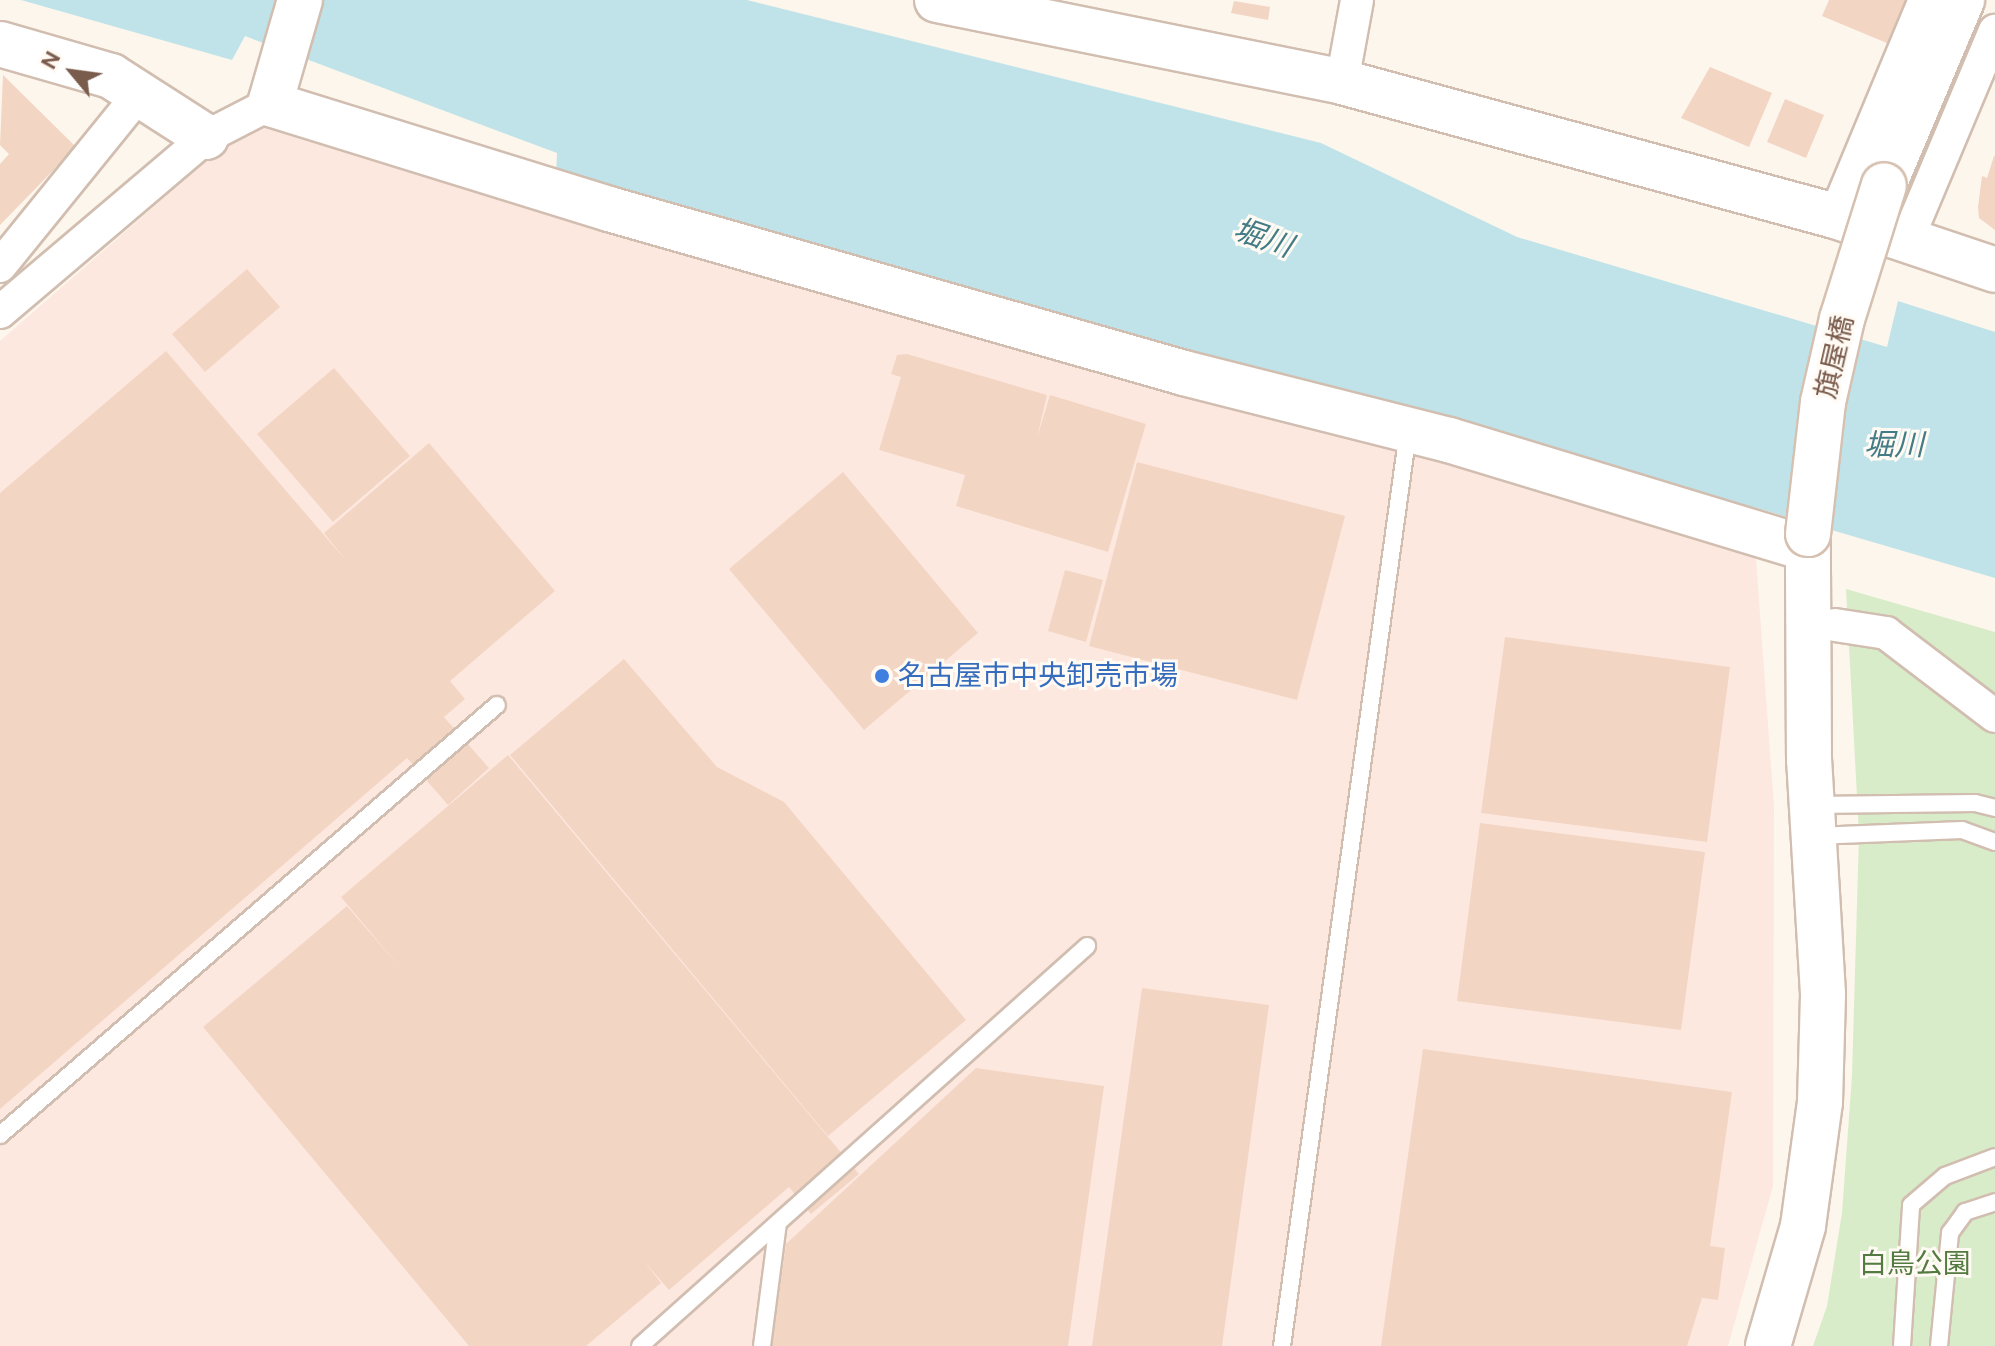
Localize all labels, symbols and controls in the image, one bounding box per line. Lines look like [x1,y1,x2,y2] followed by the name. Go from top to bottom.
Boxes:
[32,32,112,112] north arrow
[34,46,67,74] text: N
[1229,211,1297,265] water label: 堀川
[1809,312,1861,402] street label: 旗屋橋
[1864,427,1924,463] water label: 堀川
[898,659,1178,693] place label: 名古屋市中央卸売市場
[873,667,891,685] marker: 名古屋市中央卸売市場
[1859,1247,1971,1281] park label: 白鳥公園

